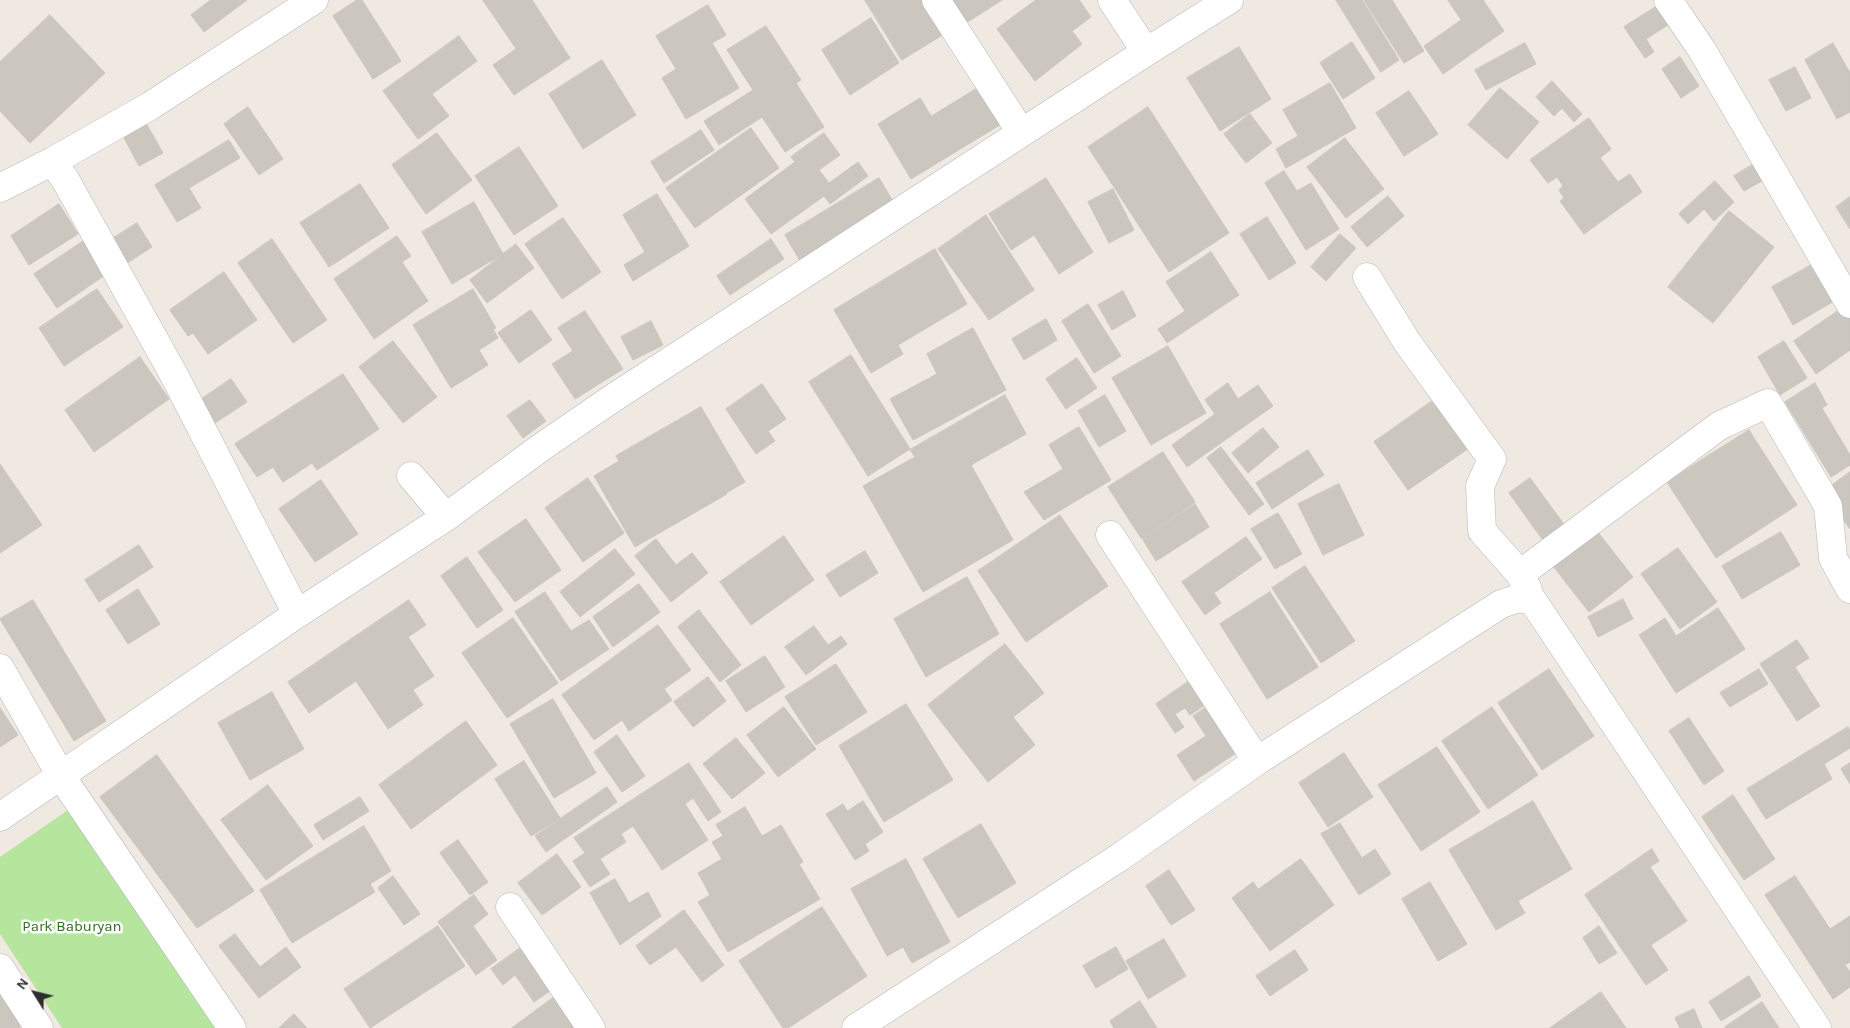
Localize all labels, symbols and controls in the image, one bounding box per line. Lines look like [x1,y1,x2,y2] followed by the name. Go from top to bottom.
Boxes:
[22,918,122,936] park label: Park Baburyan
[10,968,60,1018] north arrow
[13,975,32,993] text: N

